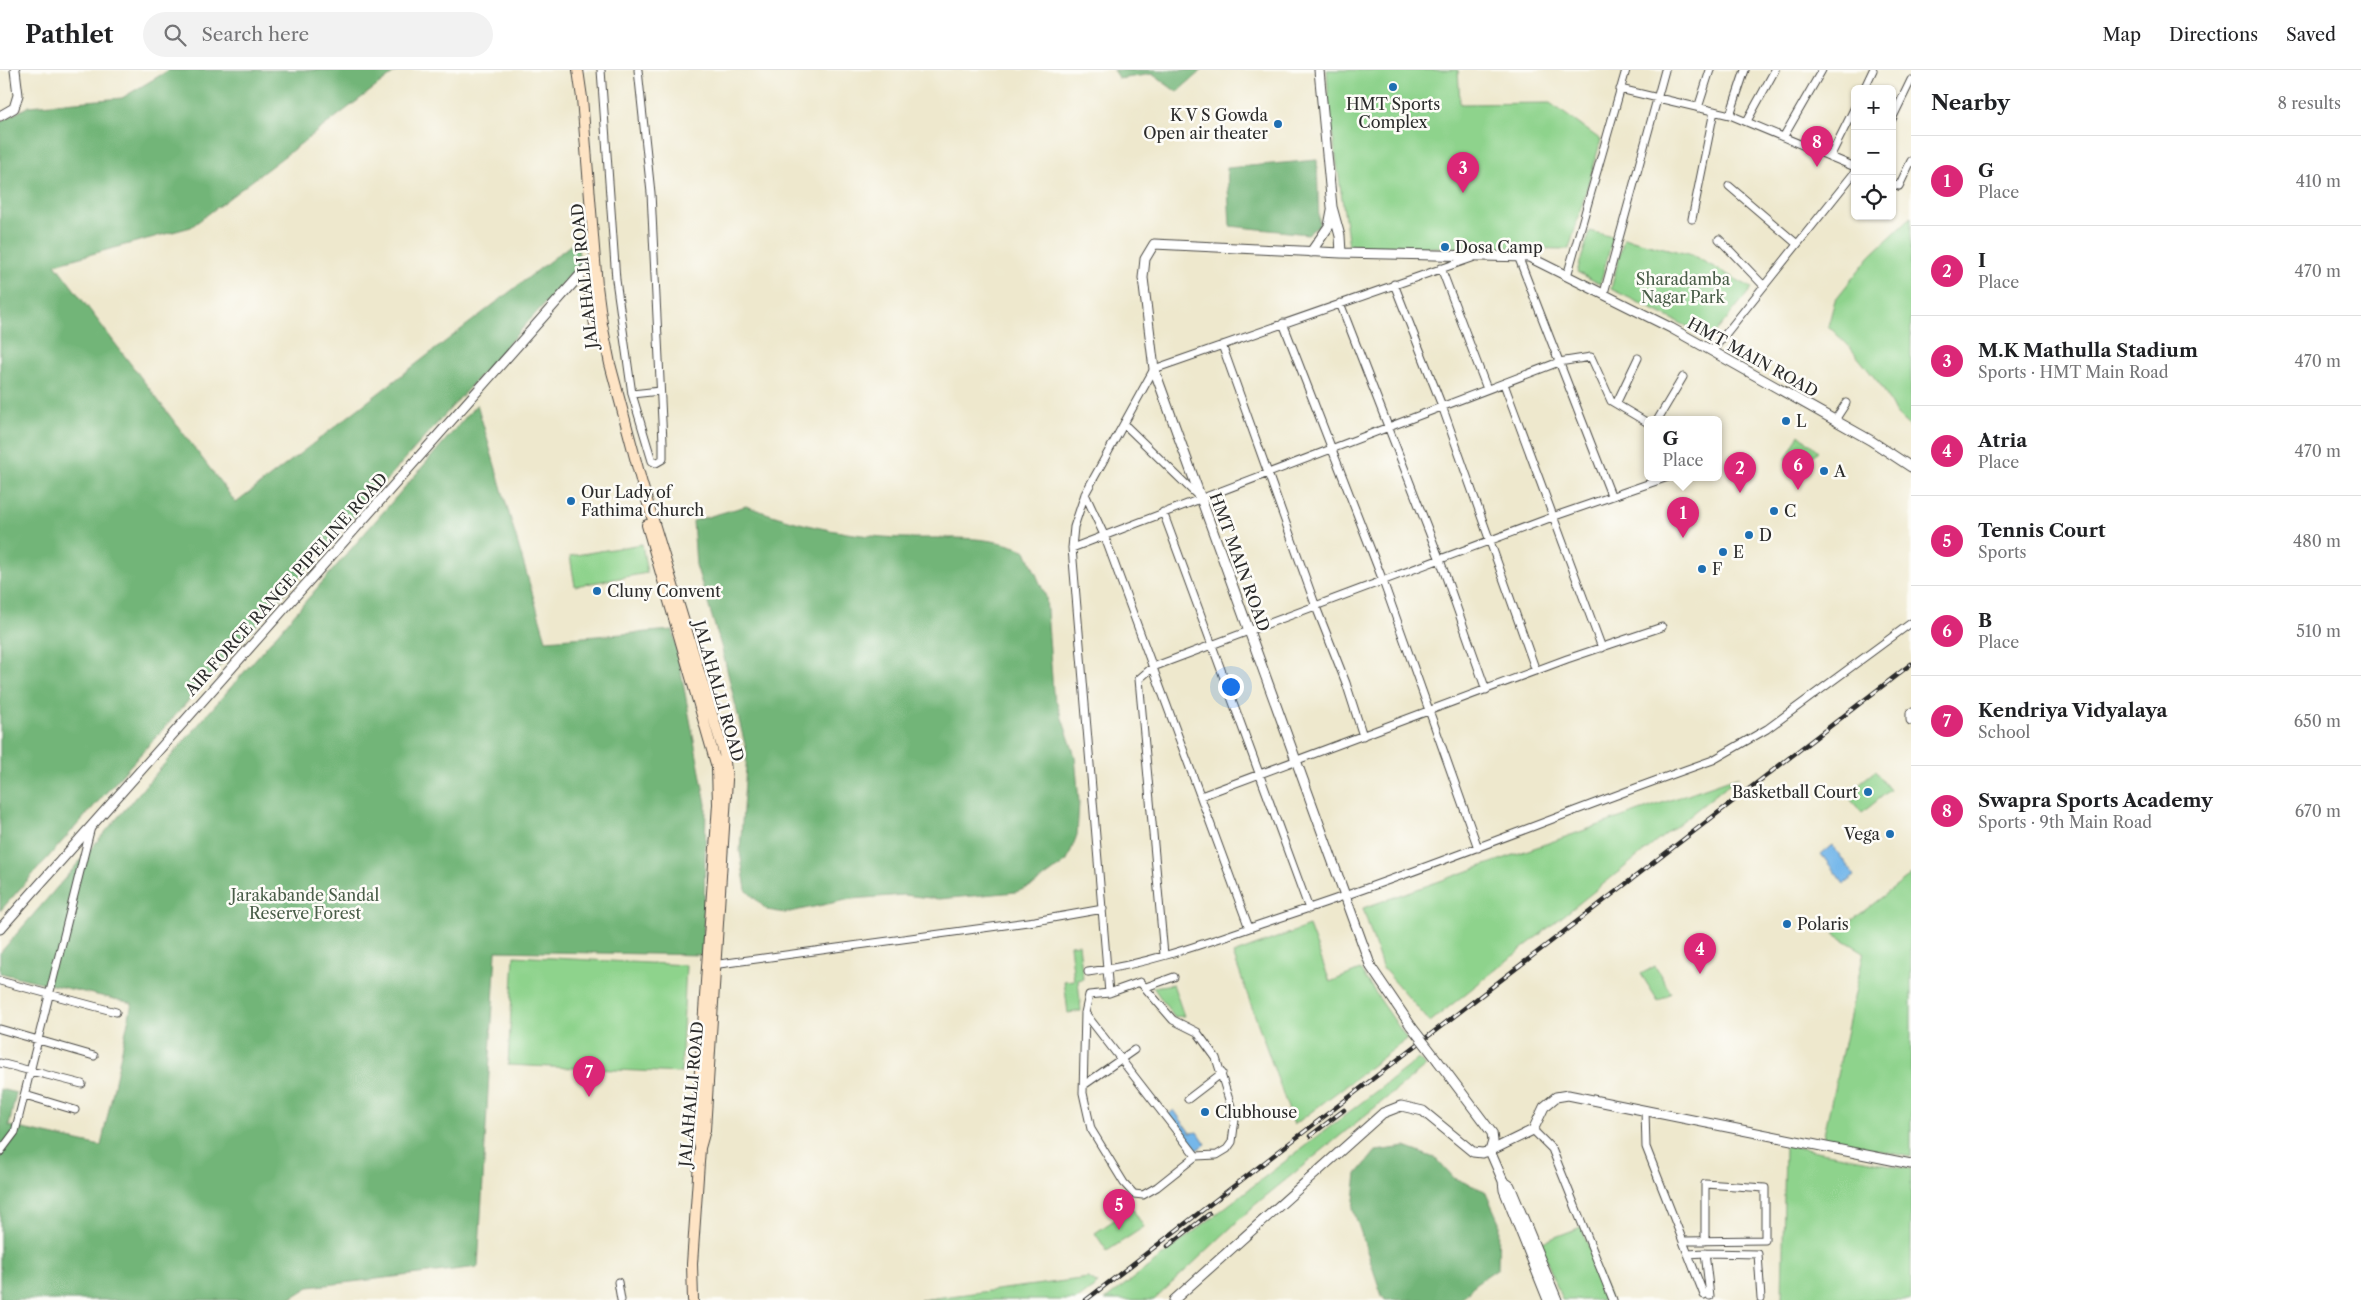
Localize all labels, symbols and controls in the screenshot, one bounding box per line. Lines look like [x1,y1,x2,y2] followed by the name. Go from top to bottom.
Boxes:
[143,12,493,57] search box
[25,20,113,49] text: Pathlet
[161,21,189,49] icon: search
[201,23,309,46] text: Search here
[2102,24,2141,46] text: Map
[2169,24,2258,46] text: Directions
[2286,24,2336,46] text: Saved
[1387,81,1399,93] marker: HMT Sports Complex
[1851,85,1896,220] map controls
[1851,85,1896,130] button: +
[1931,90,2010,115] text: Nearby
[2278,93,2341,113] text: 8 results
[1346,94,1440,132] place label: HMT Sports Complex
[1143,105,1269,143] place label: K V S Gowda Open air theater
[1272,118,1284,130] marker: K V S Gowda Open air theater
[1801,126,1833,167] pin: 8
[1851,130,1896,175] button: −
[1447,152,1479,193] pin: 3
[1978,159,1994,182] text: G
[1943,171,1951,191] text: 1
[2296,171,2341,191] text: 410 m
[1851,175,1896,220] button: locate
[1978,182,2019,202] text: Place
[566,202,602,353] street label: JALAHALLI ROAD
[1455,237,1543,257] place label: Dosa Camp
[1439,241,1451,253] marker: Dosa Camp
[1978,249,1986,272] text: I
[1942,261,1952,281] text: 2
[2295,261,2341,281] text: 470 m
[1636,269,1731,307] park label: Sharadamba Nagar Park
[1978,272,2019,292] text: Place
[1684,313,1822,401] street label: HMT MAIN ROAD
[1978,339,2198,362] text: M.K Mathulla Stadium
[1942,351,1952,371] text: 3
[2295,351,2341,371] text: 470 m
[1978,362,2168,382] text: Sports · HMT Main Road
[1796,411,1807,431] place label: L
[1780,415,1792,427] marker: L
[1644,416,1722,481] popup
[1662,427,1679,450] text: G
[1978,429,2027,452] text: Atria
[1942,441,1952,461] text: 4
[2295,441,2341,461] text: 470 m
[1782,449,1814,490] pin: 6
[1662,450,1704,470] text: Place
[1724,452,1756,493] pin: 2
[1978,452,2019,472] text: Place
[1833,461,1847,481] place label: A
[1818,465,1830,477] marker: A
[180,469,391,700] street label: AIR FORCE RANGE PIPELINE ROAD
[581,482,704,520] place label: Our Lady of Fathima Church
[1206,490,1274,634] street label: HMT MAIN ROAD
[565,495,577,507] marker: Our Lady of Fathima Church
[1667,497,1699,538] pin: 1
[1784,501,1796,521] place label: C
[1768,505,1780,517] marker: C
[1978,519,2106,542] text: Tennis Court
[1759,525,1772,545] place label: D
[1743,529,1755,541] marker: D
[1943,531,1951,551] text: 5
[2293,531,2341,551] text: 480 m
[1733,542,1744,562] place label: E
[1978,542,2027,562] text: Sports
[1717,546,1729,558] marker: E
[1712,559,1722,579] place label: F
[1696,563,1708,575] marker: F
[607,581,721,601] place label: Cluny Convent
[591,585,603,597] marker: Cluny Convent
[1978,609,1992,632] text: B
[688,615,749,764] street label: JALAHALLI ROAD
[1942,621,1952,641] text: 6
[2296,621,2341,641] text: 510 m
[1978,632,2019,652] text: Place
[1218,674,1244,700] your location
[1978,699,2168,722] text: Kendriya Vidyalaya
[1943,711,1951,731] text: 7
[2294,711,2341,731] text: 650 m
[1978,722,2030,742] text: School
[1732,782,1858,802] place label: Basketball Court
[1862,786,1874,798] marker: Basketball Court
[1978,789,2213,812] text: Swapra Sports Academy
[1942,801,1952,821] text: 8
[2295,801,2341,821] text: 670 m
[1978,812,2152,832] text: Sports · 9th Main Road
[1843,824,1881,844] place label: Vega
[1884,828,1896,840] marker: Vega
[228,885,379,923] park label: Jarakabande Sandal Reserve Forest
[1797,914,1849,934] place label: Polaris
[1781,918,1793,930] marker: Polaris
[1684,933,1716,974] pin: 4
[674,1020,707,1171] street label: JALAHALLI ROAD
[573,1056,605,1097] pin: 7
[1215,1102,1297,1122] place label: Clubhouse
[1199,1106,1211,1118] marker: Clubhouse
[1103,1189,1135,1230] pin: 5

